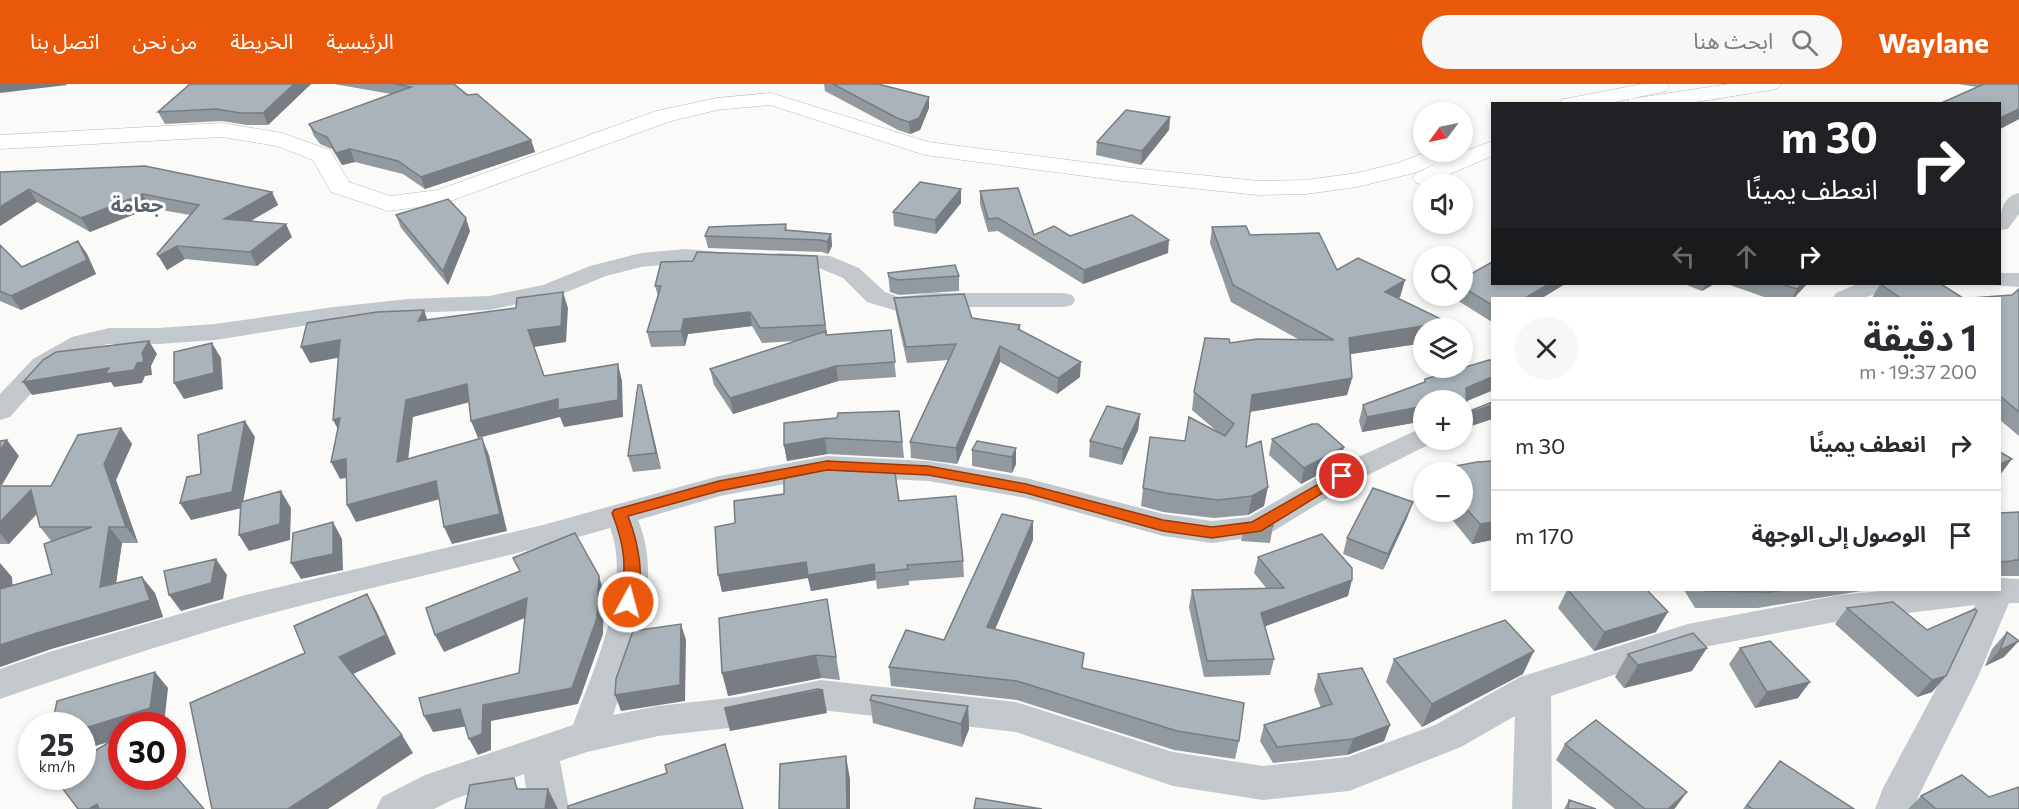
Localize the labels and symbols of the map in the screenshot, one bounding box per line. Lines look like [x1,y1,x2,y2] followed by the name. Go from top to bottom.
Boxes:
[1413,102,1473,162] north arrow
[111,192,164,217] district label: جعامة
[1316,450,1367,501] pin
[596,570,660,634] position arrow
[108,712,186,790] speed limit sign: 30

